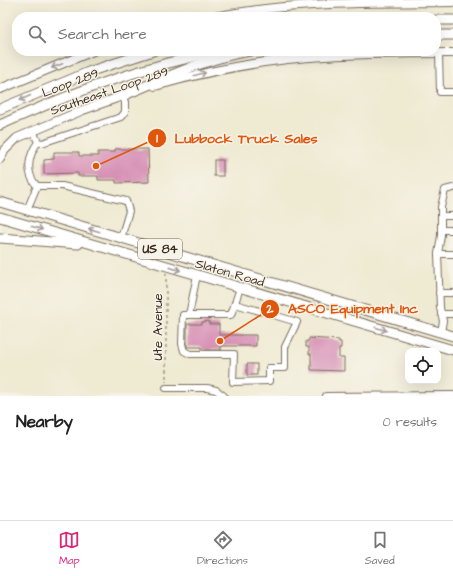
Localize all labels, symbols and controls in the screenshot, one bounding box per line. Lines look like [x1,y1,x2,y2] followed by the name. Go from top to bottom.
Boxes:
[12,12,441,56] search box
[26,23,48,45] icon: search
[58,24,147,45] text: Search here
[48,62,171,120] street label: Southeast Loop 289
[52,62,64,70] one-way arrow
[39,64,101,102] street label: Loop 289
[193,70,206,77] one-way arrow
[19,95,31,103] one-way arrow
[147,125,326,151] callout: Lubbock Truck Sales
[174,129,318,149] text: Lubbock Truck Sales
[156,130,158,147] text: 1
[31,225,44,232] one-way arrow
[88,226,101,233] one-way arrow
[138,239,182,259] road number: US 84
[193,255,267,292] street label: Slaton Road
[169,266,182,273] one-way arrow
[149,293,167,361] street label: Ute Avenue
[260,296,426,322] callout: ASCO Equipment Inc
[288,299,418,319] text: ASCO Equipment Inc
[266,301,274,318] text: 2
[375,326,388,334] one-way arrow
[405,348,441,384] map controls
[405,348,441,384] button: locate
[16,410,73,434] text: Nearby
[382,413,437,431] text: 0 results
[58,529,80,568] tab: Map
[197,529,248,568] tab: Directions
[365,529,395,568] tab: Saved

